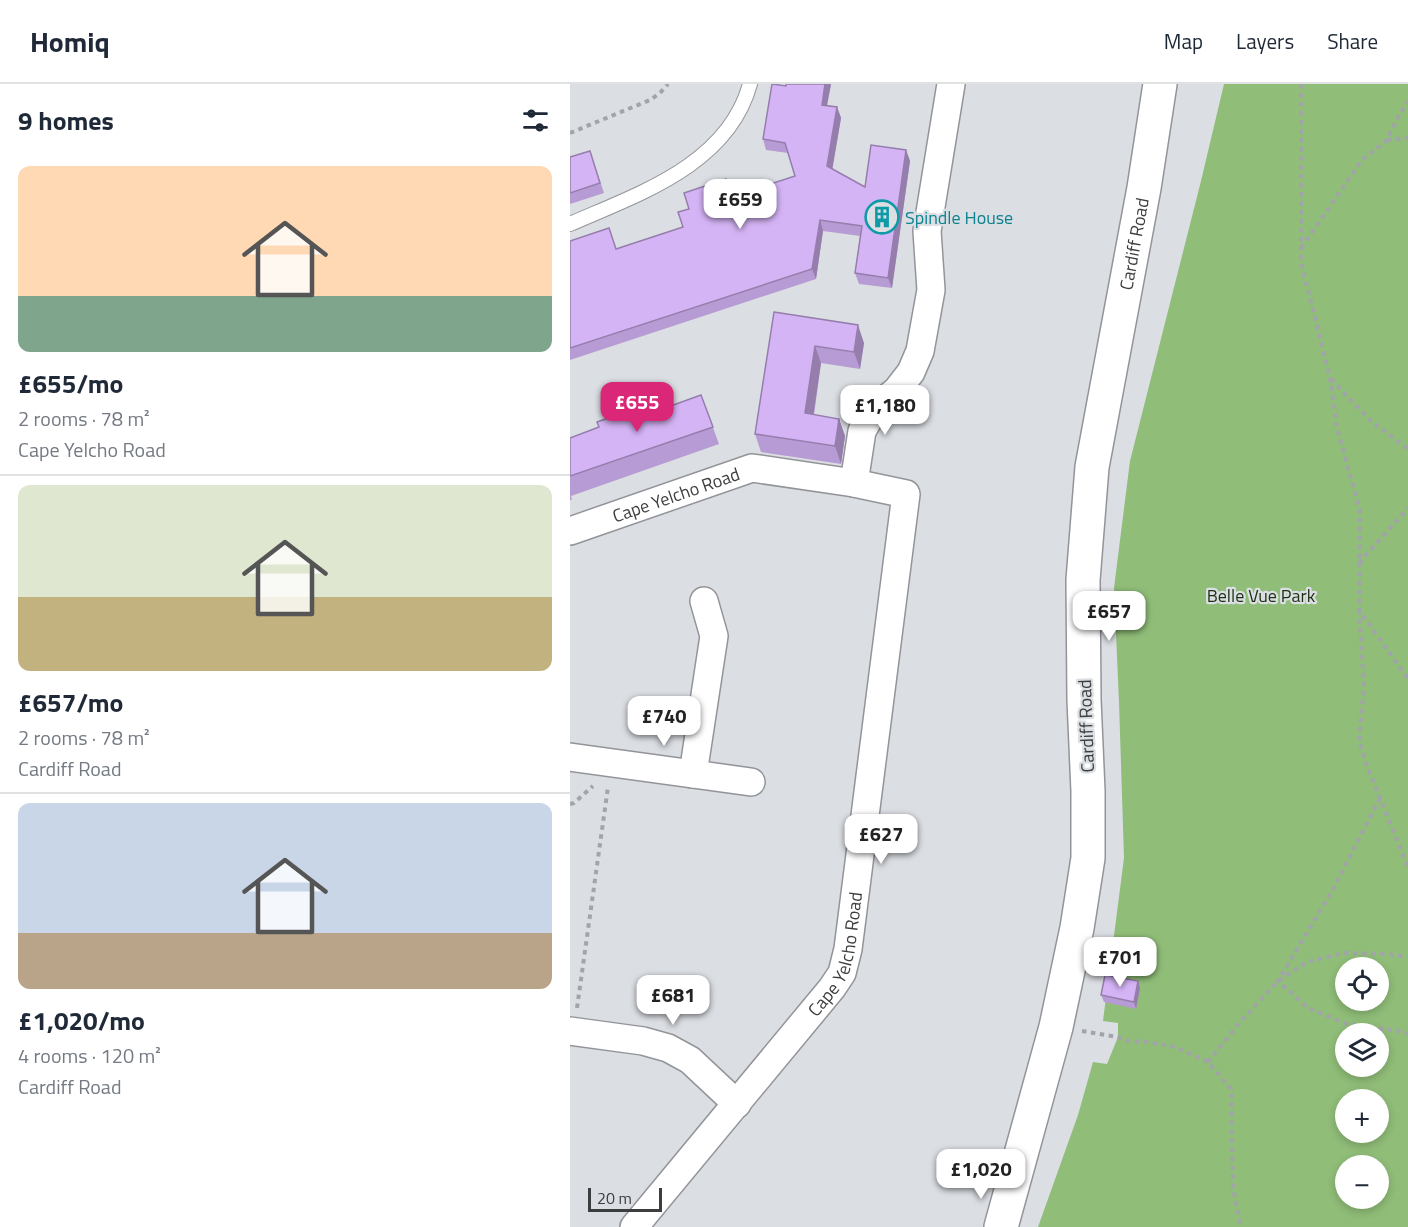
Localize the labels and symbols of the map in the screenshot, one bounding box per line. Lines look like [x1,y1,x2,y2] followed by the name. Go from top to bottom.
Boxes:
[704,179,776,230] pin: £659
[1112,195,1155,292] street label: Cardiff Road
[864,199,900,235] building icon: Spindle House
[905,204,1013,231] place label: Spindle House
[601,382,673,433] pin: £655
[836,385,934,436] pin: £1,180
[609,460,743,529] street label: Cape Yelcho Road
[1207,582,1316,609] park label: Belle Vue Park
[1073,591,1145,642] pin: £657
[1071,679,1101,773] street label: Cardiff Road
[628,696,700,747] pin: £740
[845,814,917,865] pin: £627
[801,890,869,1022] street label: Cape Yelcho Road
[1084,937,1156,988] pin: £701
[637,975,709,1026] pin: £681
[932,1149,1030,1200] pin: £1,020
[588,1185,662,1212] scale bar

